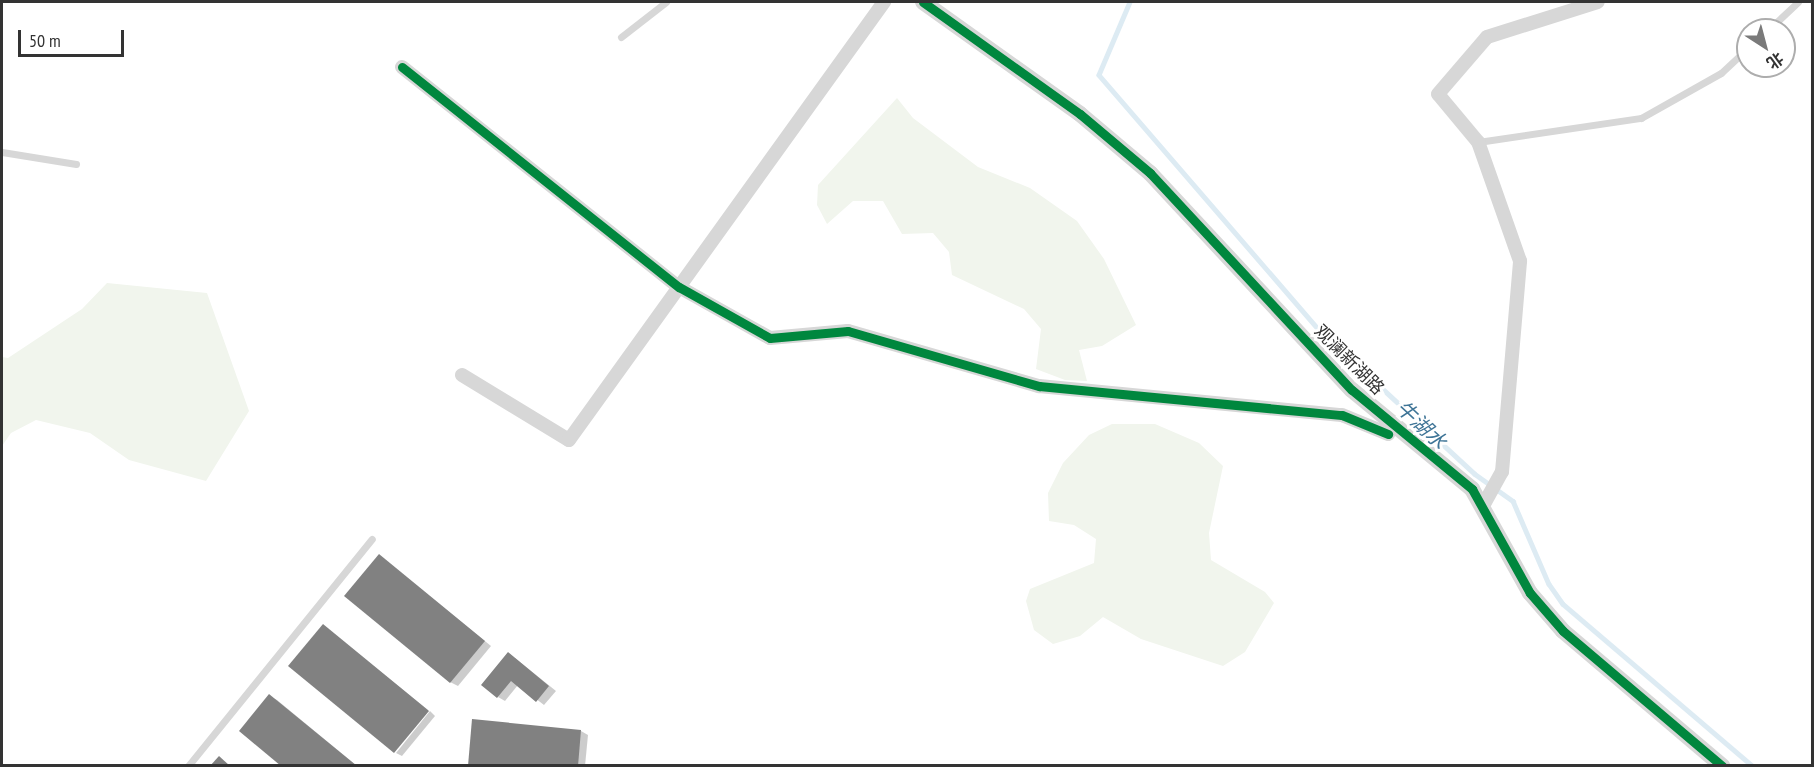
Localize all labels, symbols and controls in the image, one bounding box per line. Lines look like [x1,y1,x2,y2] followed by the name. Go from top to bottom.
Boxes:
[21,18,128,56] scale bar
[1736,18,1796,78] north arrow
[29,29,61,52] text: 50 m
[1763,48,1788,74] text: 北
[1310,321,1388,399] street label: 观澜新湖路
[1391,396,1451,454] water label: 牛湖水

